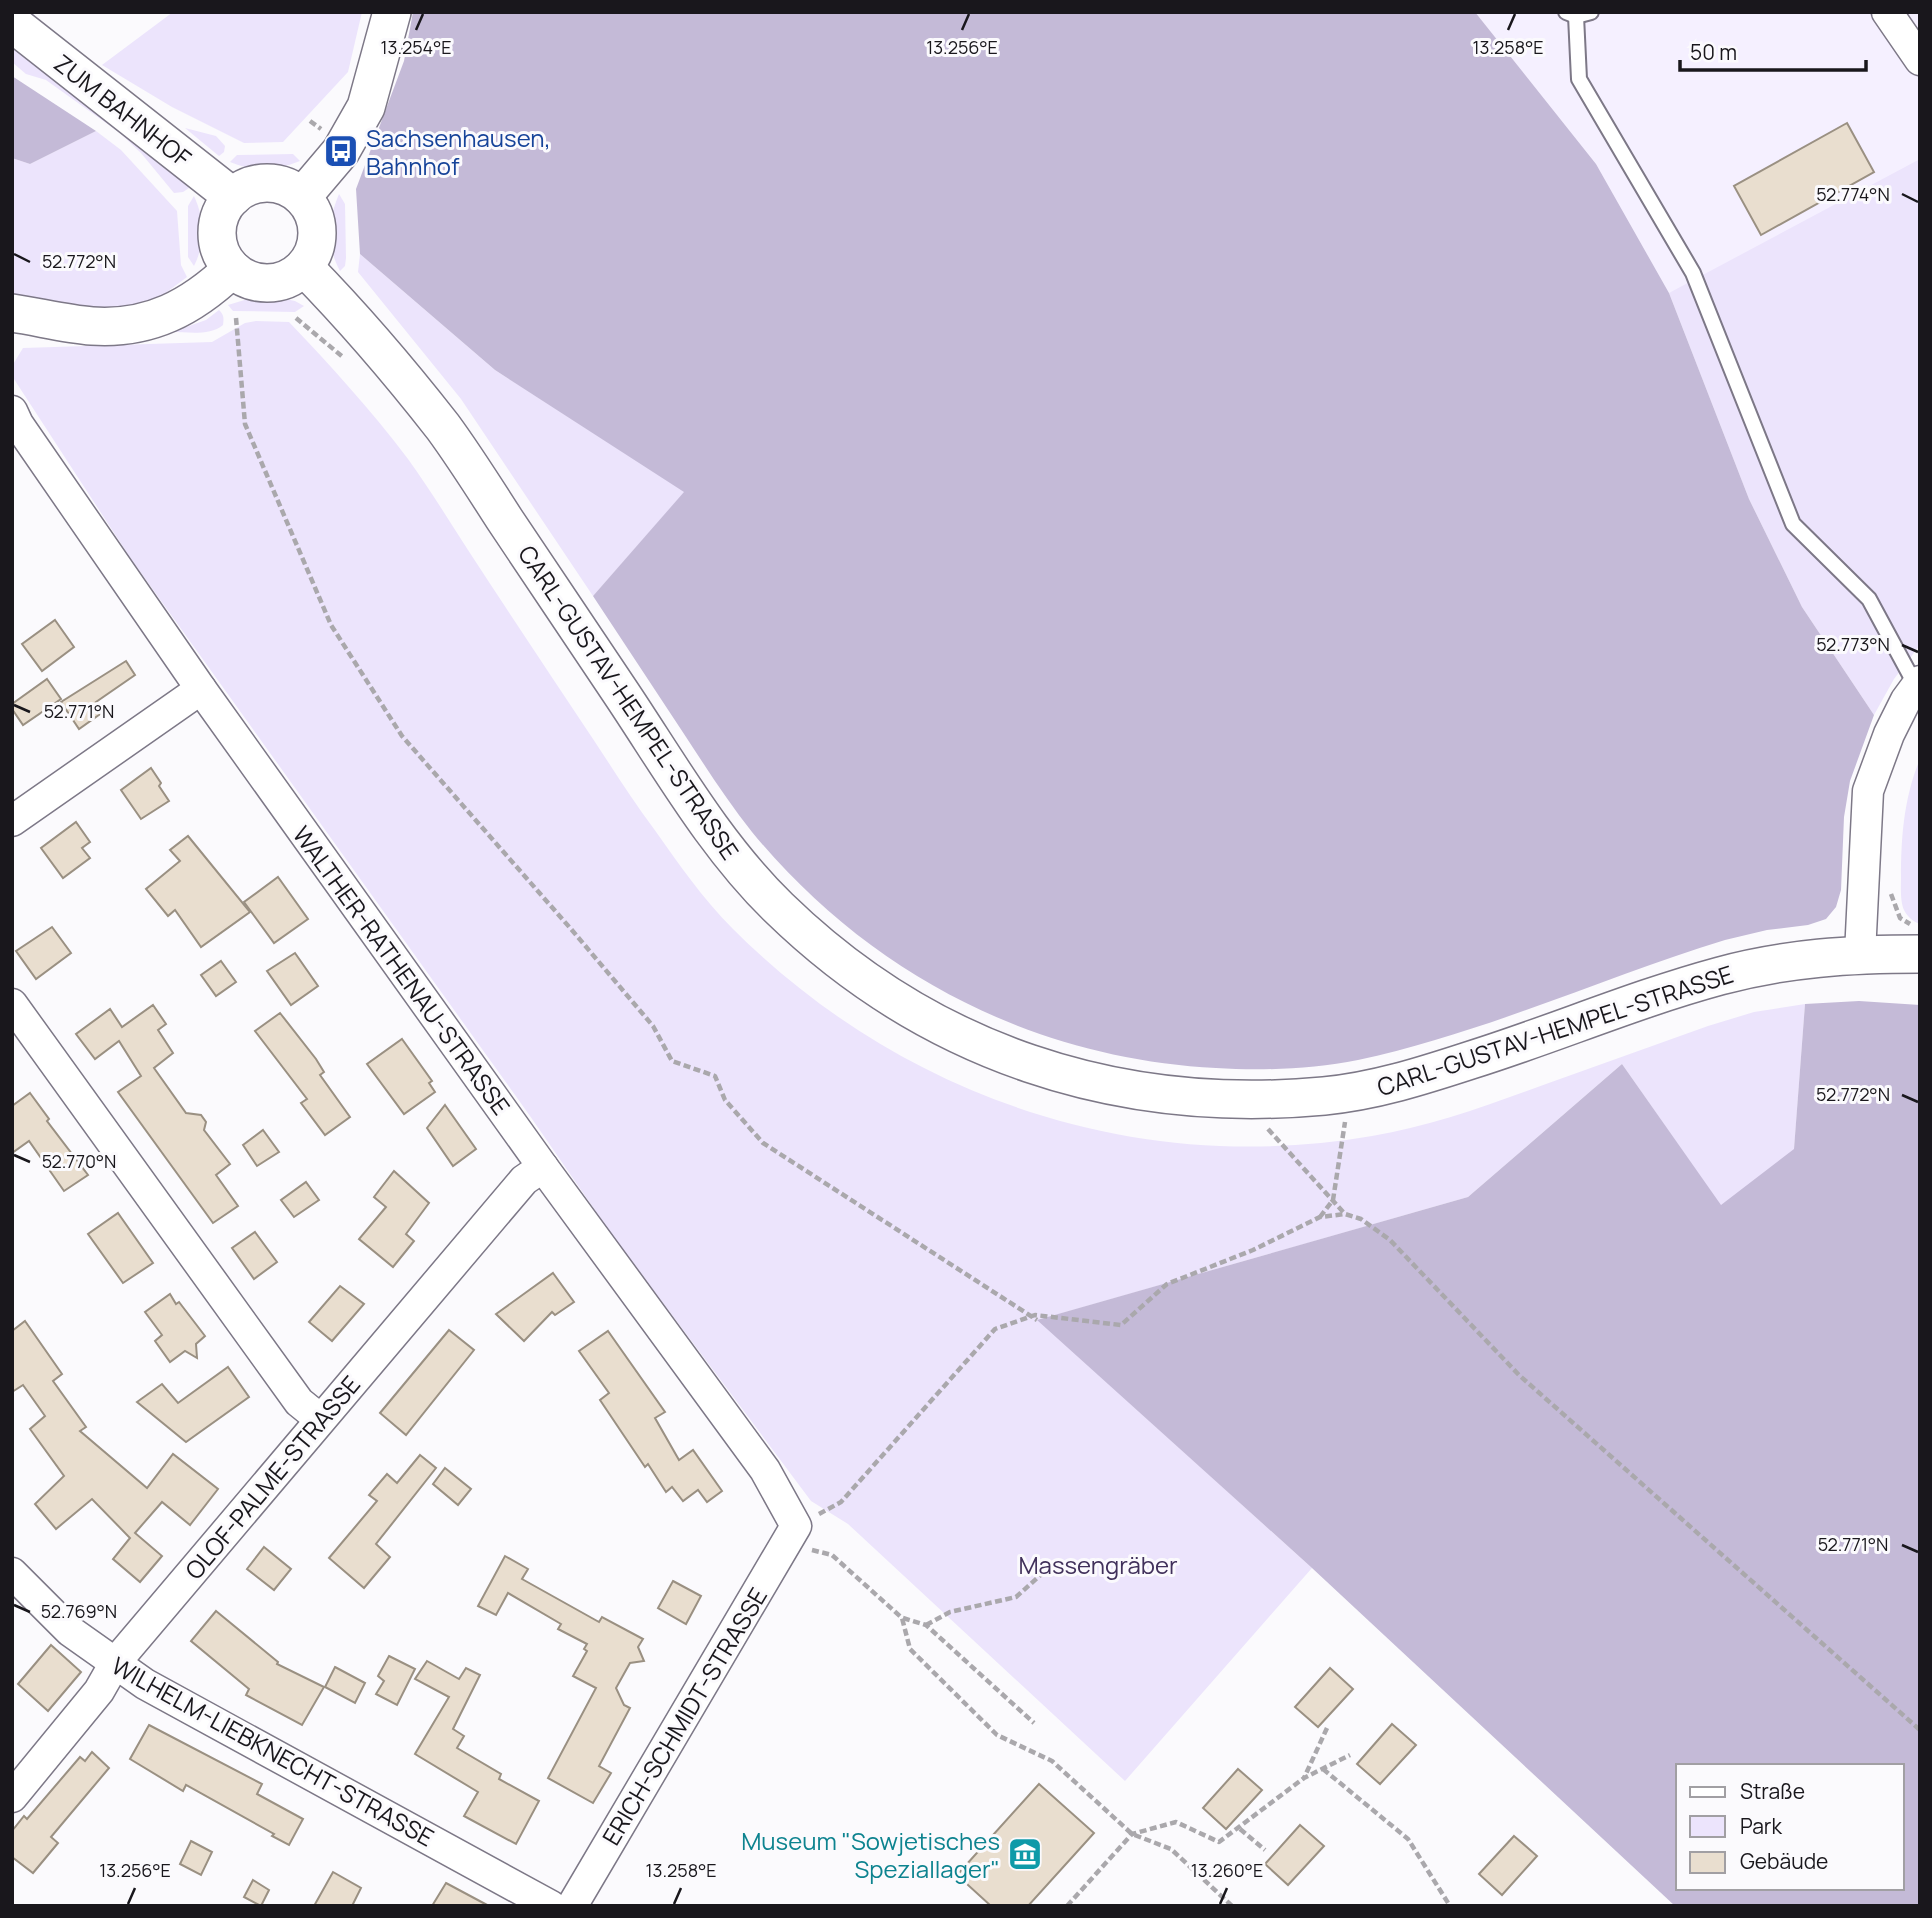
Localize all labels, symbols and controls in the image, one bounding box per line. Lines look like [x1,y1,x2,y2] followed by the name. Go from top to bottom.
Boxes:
[1680,28,1866,72] scale bar
[380,35,452,59] text: 13.254°E
[926,35,998,59] text: 13.256°E
[1472,35,1544,59] text: 13.258°E
[1690,38,1737,66] text: 50 m
[48,46,198,174] street label: ZUM BAHNHOF
[366,121,551,182] place label: Sachsenhausen, Bahnhof
[322,132,360,170] bus stop icon: Sachsenhausen, Bahnhof
[1816,182,1890,206] text: 52.774°N
[42,249,116,273] text: 52.772°N
[511,538,747,866] street label: CARL-GUSTAV-HEMPEL-STRASSE
[1816,632,1890,656] text: 52.773°N
[44,699,114,723] text: 52.771°N
[286,819,518,1121] street label: WALTHER-RATHENAU-STRASSE
[1373,957,1737,1103] street label: CARL-GUSTAV-HEMPEL-STRASSE
[1816,1082,1890,1106] text: 52.772°N
[42,1149,116,1173] text: 52.770°N
[177,1368,367,1586] street label: OLOF-PALME-STRASSE
[1818,1532,1888,1556] text: 52.771°N
[1018,1548,1178,1581] park label: Massengräber
[594,1581,774,1851] street label: ERICH-SCHMIDT-STRASSE
[41,1599,117,1623] text: 52.769°N
[106,1648,440,1854] street label: WILHELM-LIEBKNECHT-STRASSE
[1676,1764,1904,1890] legend
[1740,1777,1805,1805] text: Straße
[1740,1812,1782,1840] text: Park
[741,1824,1000,1885] place label: Museum "Sowjetisches Speziallager"
[1006,1835,1044,1873] museum icon: Museum "Sowjetisches Speziallager"
[1740,1847,1828,1875] text: Gebäude
[99,1858,171,1882] text: 13.256°E
[645,1858,717,1882] text: 13.258°E
[1191,1858,1263,1882] text: 13.260°E

